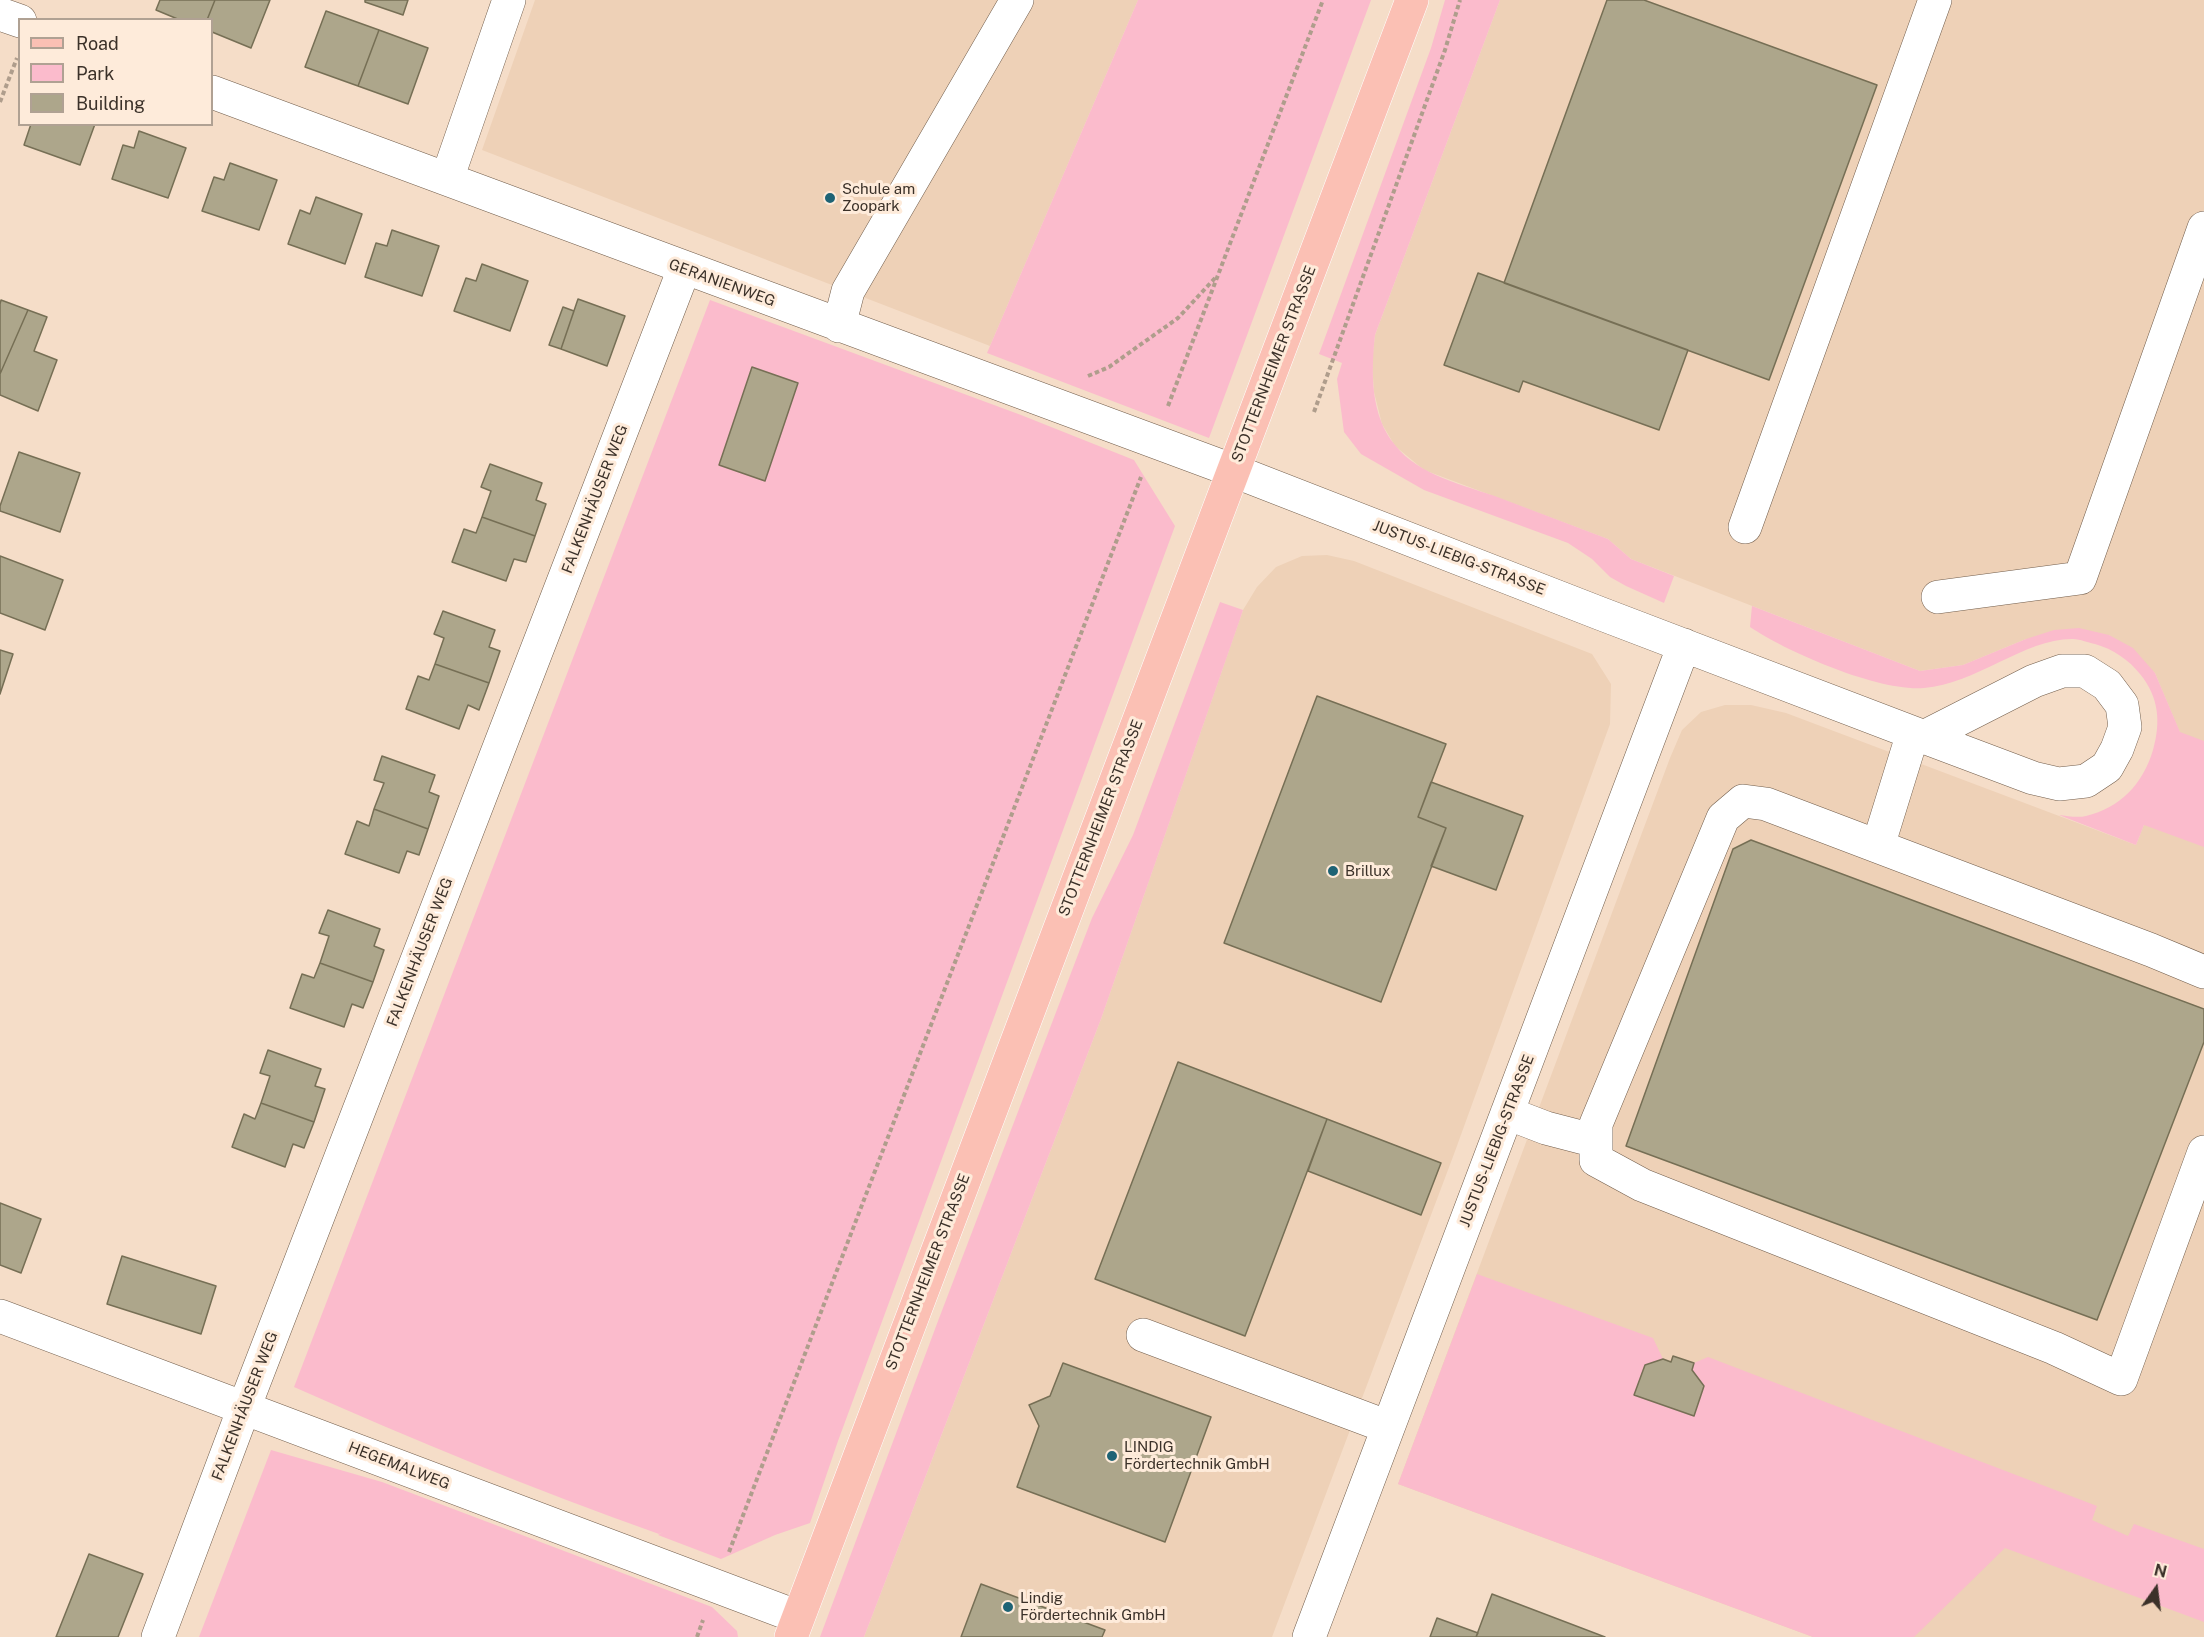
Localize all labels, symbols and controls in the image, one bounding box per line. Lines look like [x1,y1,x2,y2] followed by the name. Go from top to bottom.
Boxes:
[18,18,213,126] legend
[76,33,119,54] text: Road
[76,63,114,84] text: Park
[76,93,145,114] text: Building
[842,180,915,215] place label: Schule am Zoopark
[823,191,837,205] marker: Schule am Zoopark
[666,255,778,311] street label: GERANIENWEG
[1228,263,1320,465] street label: STOTTERNHEIMER STRASSE
[558,422,632,576] street label: FALKENHÄUSER WEG
[1370,517,1548,599] street label: JUSTUS-LIEBIG-STRASSE
[1055,717,1147,919] street label: STOTTERNHEIMER STRASSE
[1345,862,1391,880] place label: Brillux
[1326,864,1340,878] marker: Brillux
[383,875,457,1029] street label: FALKENHÄUSER WEG
[1456,1052,1538,1230] street label: JUSTUS-LIEBIG-STRASSE
[882,1171,974,1373] street label: STOTTERNHEIMER STRASSE
[208,1329,282,1483] street label: FALKENHÄUSER WEG
[346,1438,452,1494] street label: HEGEMALWEG
[1124,1438,1270,1473] place label: LINDIG Fördertechnik GmbH
[1105,1449,1119,1463] marker: LINDIG Fördertechnik GmbH
[2126,1559,2186,1619] north arrow
[2152,1560,2169,1582] text: N
[1020,1589,1166,1624] place label: Lindig Fördertechnik GmbH
[1001,1600,1015,1614] marker: Lindig Fördertechnik GmbH

